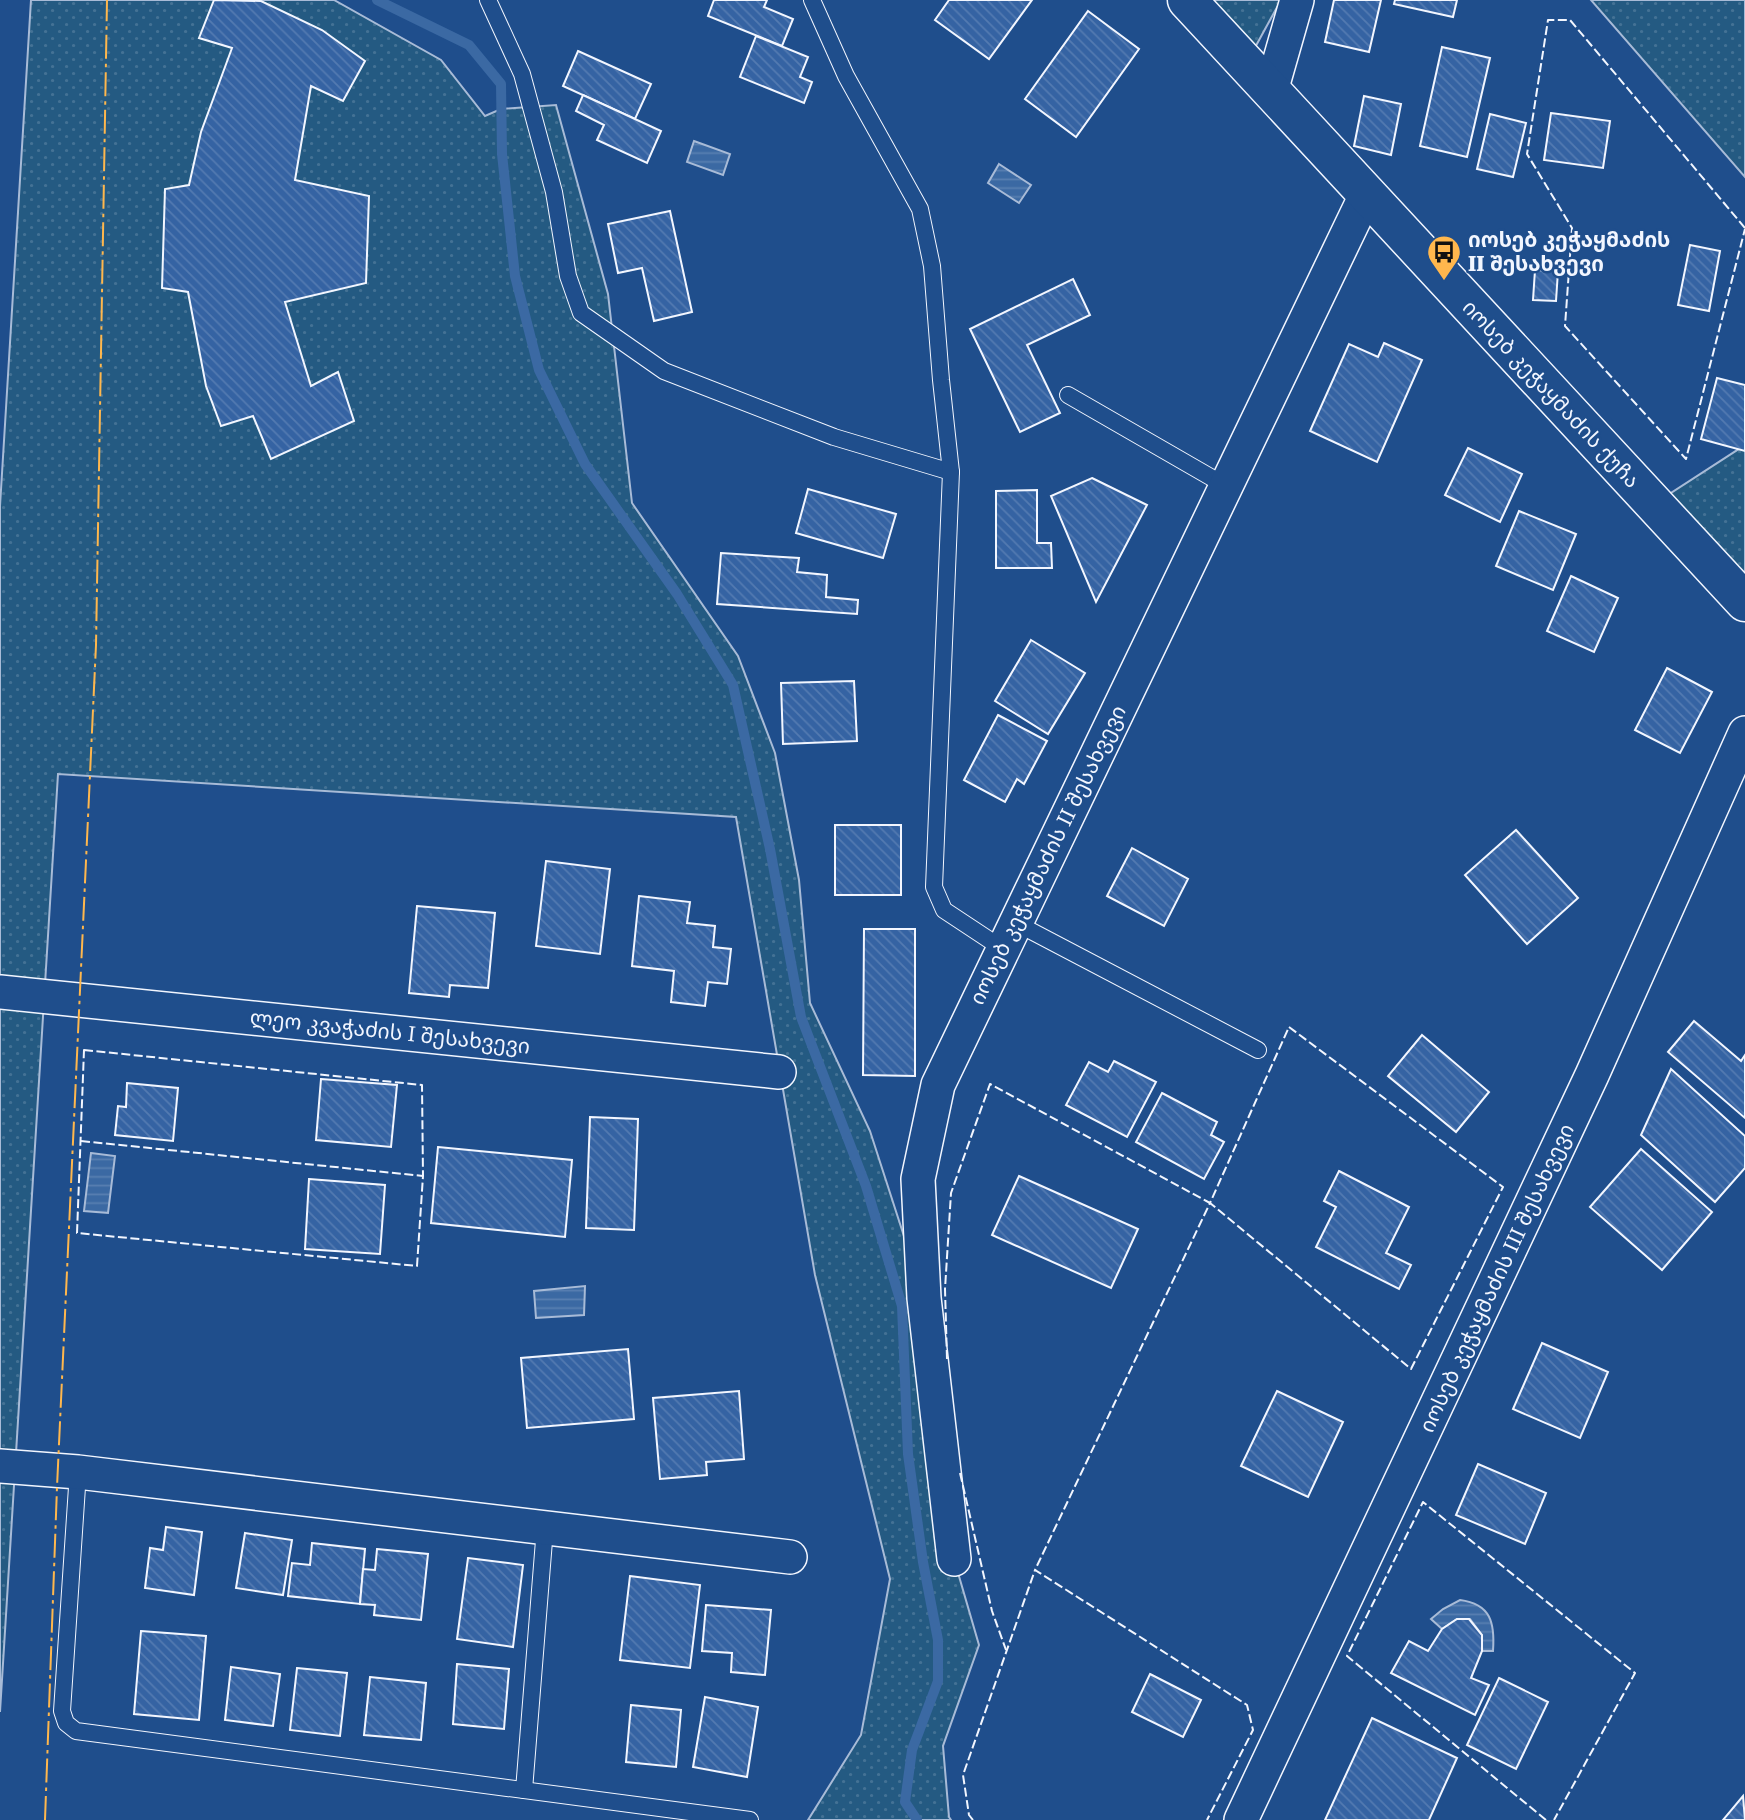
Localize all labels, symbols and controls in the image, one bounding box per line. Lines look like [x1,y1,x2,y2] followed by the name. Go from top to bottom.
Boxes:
[1468,228,1670,276] place label: იოსებ კეჭაყმაძის II შესახვევი
[1425,233,1463,282] bus stop icon: იოსებ კეჭაყმაძის II შესახვევი
[1458,295,1644,493] street label: იოსებ კეჭაყმაძის ქუჩა
[965,702,1131,1008] street label: იოსებ კეჭაყმაძის II შესახვევი
[249,1005,531,1060] street label: ლეო კვაჭაძის I შესახვევი
[1415,1120,1579,1436] street label: იოსებ კეჭაყმაძის III შესახვევი

